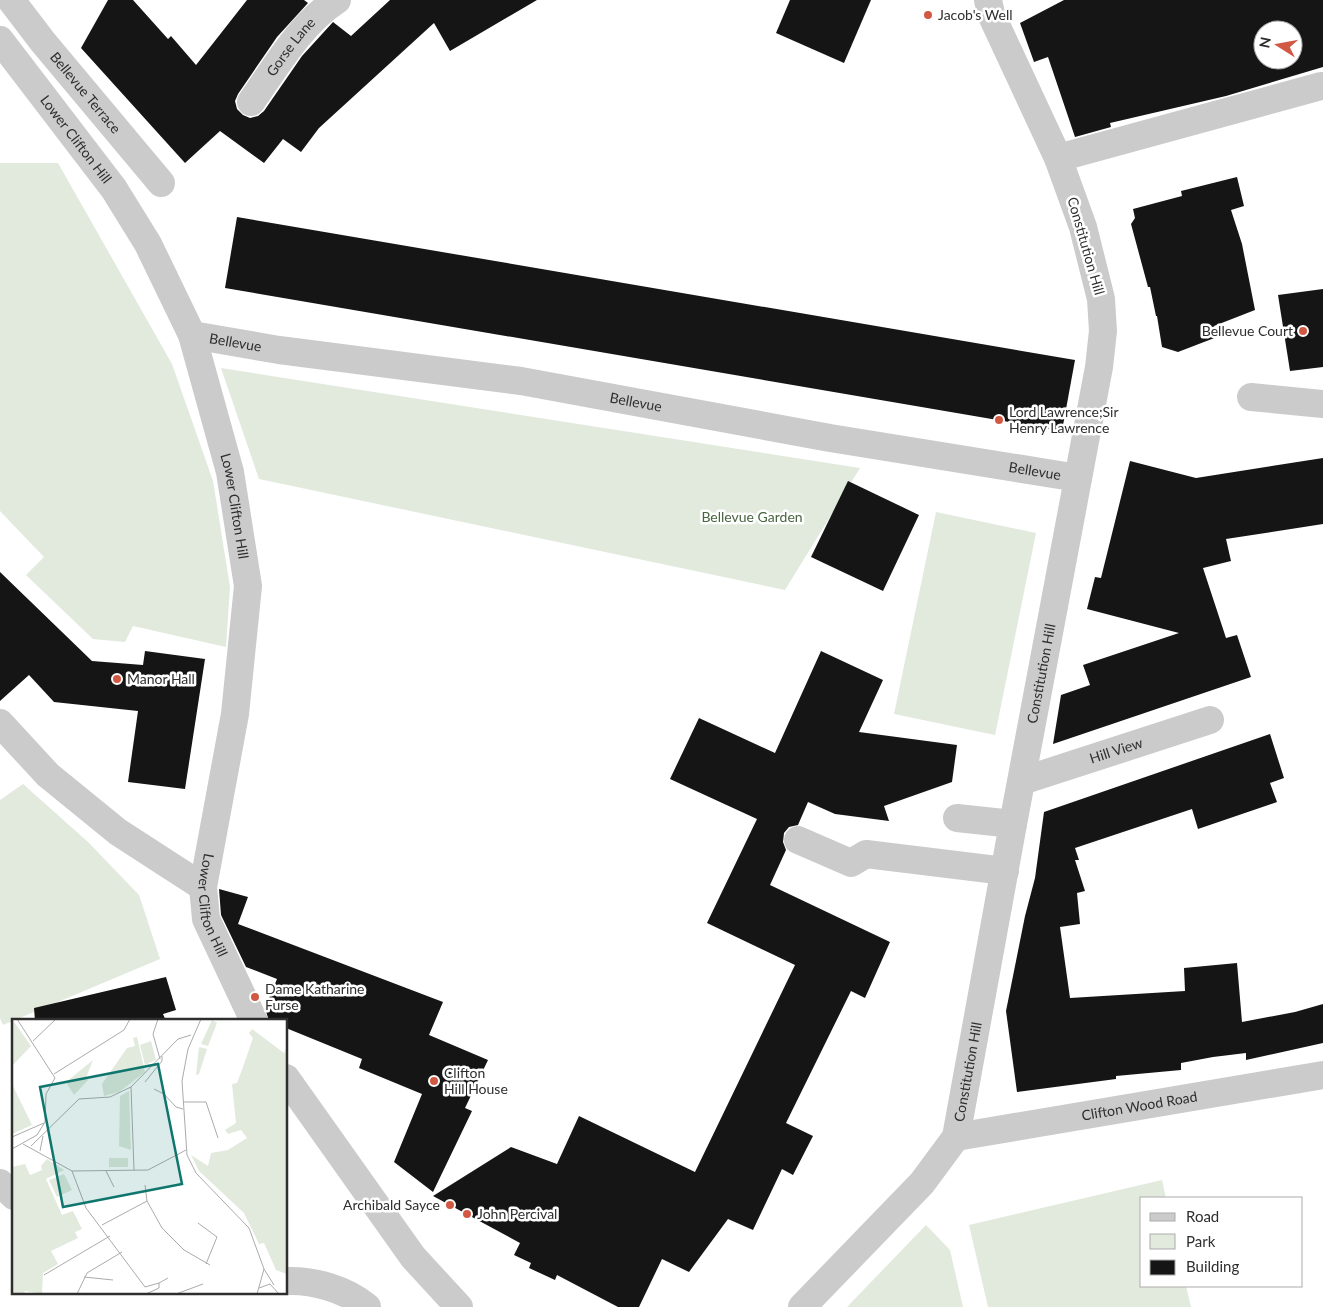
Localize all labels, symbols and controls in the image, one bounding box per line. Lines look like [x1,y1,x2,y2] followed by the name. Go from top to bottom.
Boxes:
[938,6,1013,23] place label: Jacob's Well
[922,9,934,21] marker: Jacob's Well
[262,14,318,79] street label: Gorse Lane
[1253,20,1303,70] north arrow
[1255,36,1274,49] text: N
[47,48,125,137] street label: Bellevue Terrace
[37,91,116,187] street label: Lower Clifton Hill
[1064,195,1109,297] street label: Constitution Hill
[1202,322,1293,339] place label: Bellevue Court
[1297,325,1309,337] marker: Bellevue Court
[208,329,263,355] street label: Bellevue
[608,389,663,415] street label: Bellevue
[1009,403,1119,436] place label: Lord Lawrence;Sir Henry Lawrence
[993,414,1005,426] marker: Lord Lawrence;Sir Henry Lawrence
[217,451,253,560] street label: Lower Clifton Hill
[1008,458,1062,483] street label: Bellevue
[701,508,803,525] park label: Bellevue Garden
[1023,622,1059,725] street label: Constitution Hill
[127,670,195,687] place label: Manor Hall
[111,673,123,685] marker: Manor Hall
[1087,733,1145,767] street label: Hill View
[195,852,231,959] street label: Lower Clifton Hill
[265,980,364,1013] place label: Dame Katharine Furse
[249,991,261,1003] marker: Dame Katharine Furse
[12,1019,288,1294] inset map
[950,1020,985,1123] street label: Constitution Hill
[444,1064,508,1097] place label: Clifton Hill House
[428,1075,440,1087] marker: Clifton Hill House
[1080,1087,1198,1124] street label: Clifton Wood Road
[343,1196,440,1213] place label: Archibald Sayce
[1140,1197,1303,1287] legend
[444,1199,456,1211] marker: Archibald Sayce
[477,1205,557,1222] place label: John Percival
[1186,1207,1219,1225] text: Road
[461,1208,473,1220] marker: John Percival
[1186,1232,1216,1250] text: Park
[1186,1257,1239,1275] text: Building

